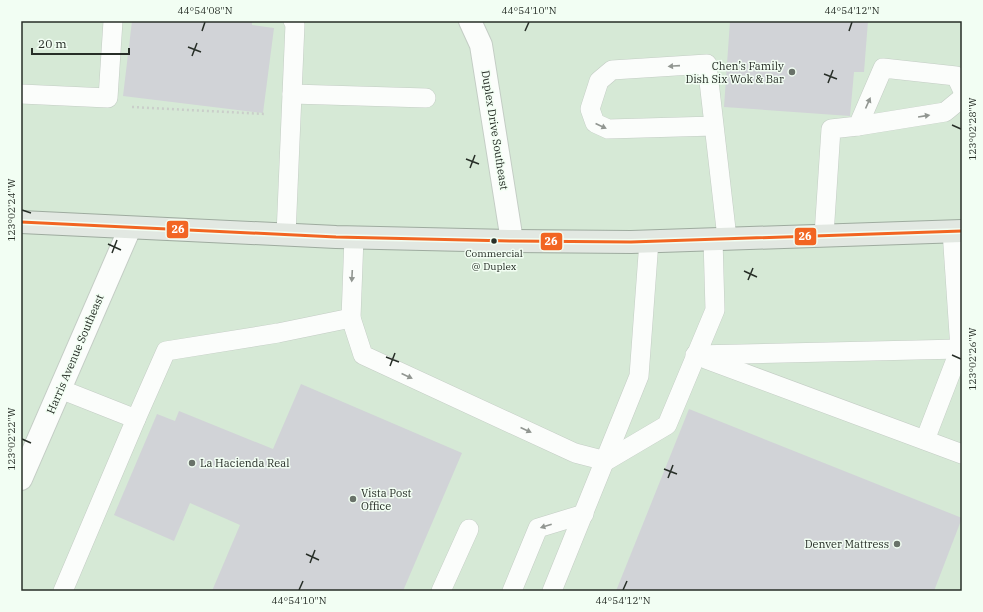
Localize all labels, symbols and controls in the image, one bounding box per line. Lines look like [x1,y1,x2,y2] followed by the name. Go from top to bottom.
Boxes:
[178,4,233,17] text: 44°54'08"N
[502,4,557,17] text: 44°54'10"N
[825,4,880,17] text: 44°54'12"N
[32,30,129,56] scale bar
[38,36,67,51] text: 20 m
[685,59,784,86] place label: Chen’s Family Dish Six Wok & Bar
[668,63,680,69] one-way arrow
[787,67,797,77] marker: Chen’s Family Dish Six Wok & Bar
[479,69,511,191] street label: Duplex Drive Southeast
[865,97,871,108] one-way arrow
[966,97,979,161] text: 123°02'28"W
[918,113,930,119] one-way arrow
[595,123,606,129] one-way arrow
[5,178,18,242] text: 123°02'24"W
[166,220,189,239] line badge: 26
[171,222,185,236] text: 26
[794,227,817,246] line badge: 26
[798,229,812,243] text: 26
[540,232,563,251] line badge: 26
[544,234,558,248] text: 26
[489,236,499,246] marker: Commercial @ Duplex
[465,247,523,273] place label: Commercial @ Duplex
[349,270,356,282] one-way arrow
[43,292,107,416] street label: Harris Avenue Southeast
[966,327,979,391] text: 123°02'26"W
[402,373,413,379] one-way arrow
[5,407,18,471] text: 123°02'22"W
[520,427,531,433] one-way arrow
[200,456,290,470] place label: La Hacienda Real
[187,458,197,468] marker: La Hacienda Real
[361,486,411,513] place label: Vista Post Office
[348,494,358,504] marker: Vista Post Office
[540,523,552,529] one-way arrow
[805,537,889,551] place label: Denver Mattress
[892,539,902,549] marker: Denver Mattress
[272,594,327,607] text: 44°54'10"N
[596,594,651,607] text: 44°54'12"N

